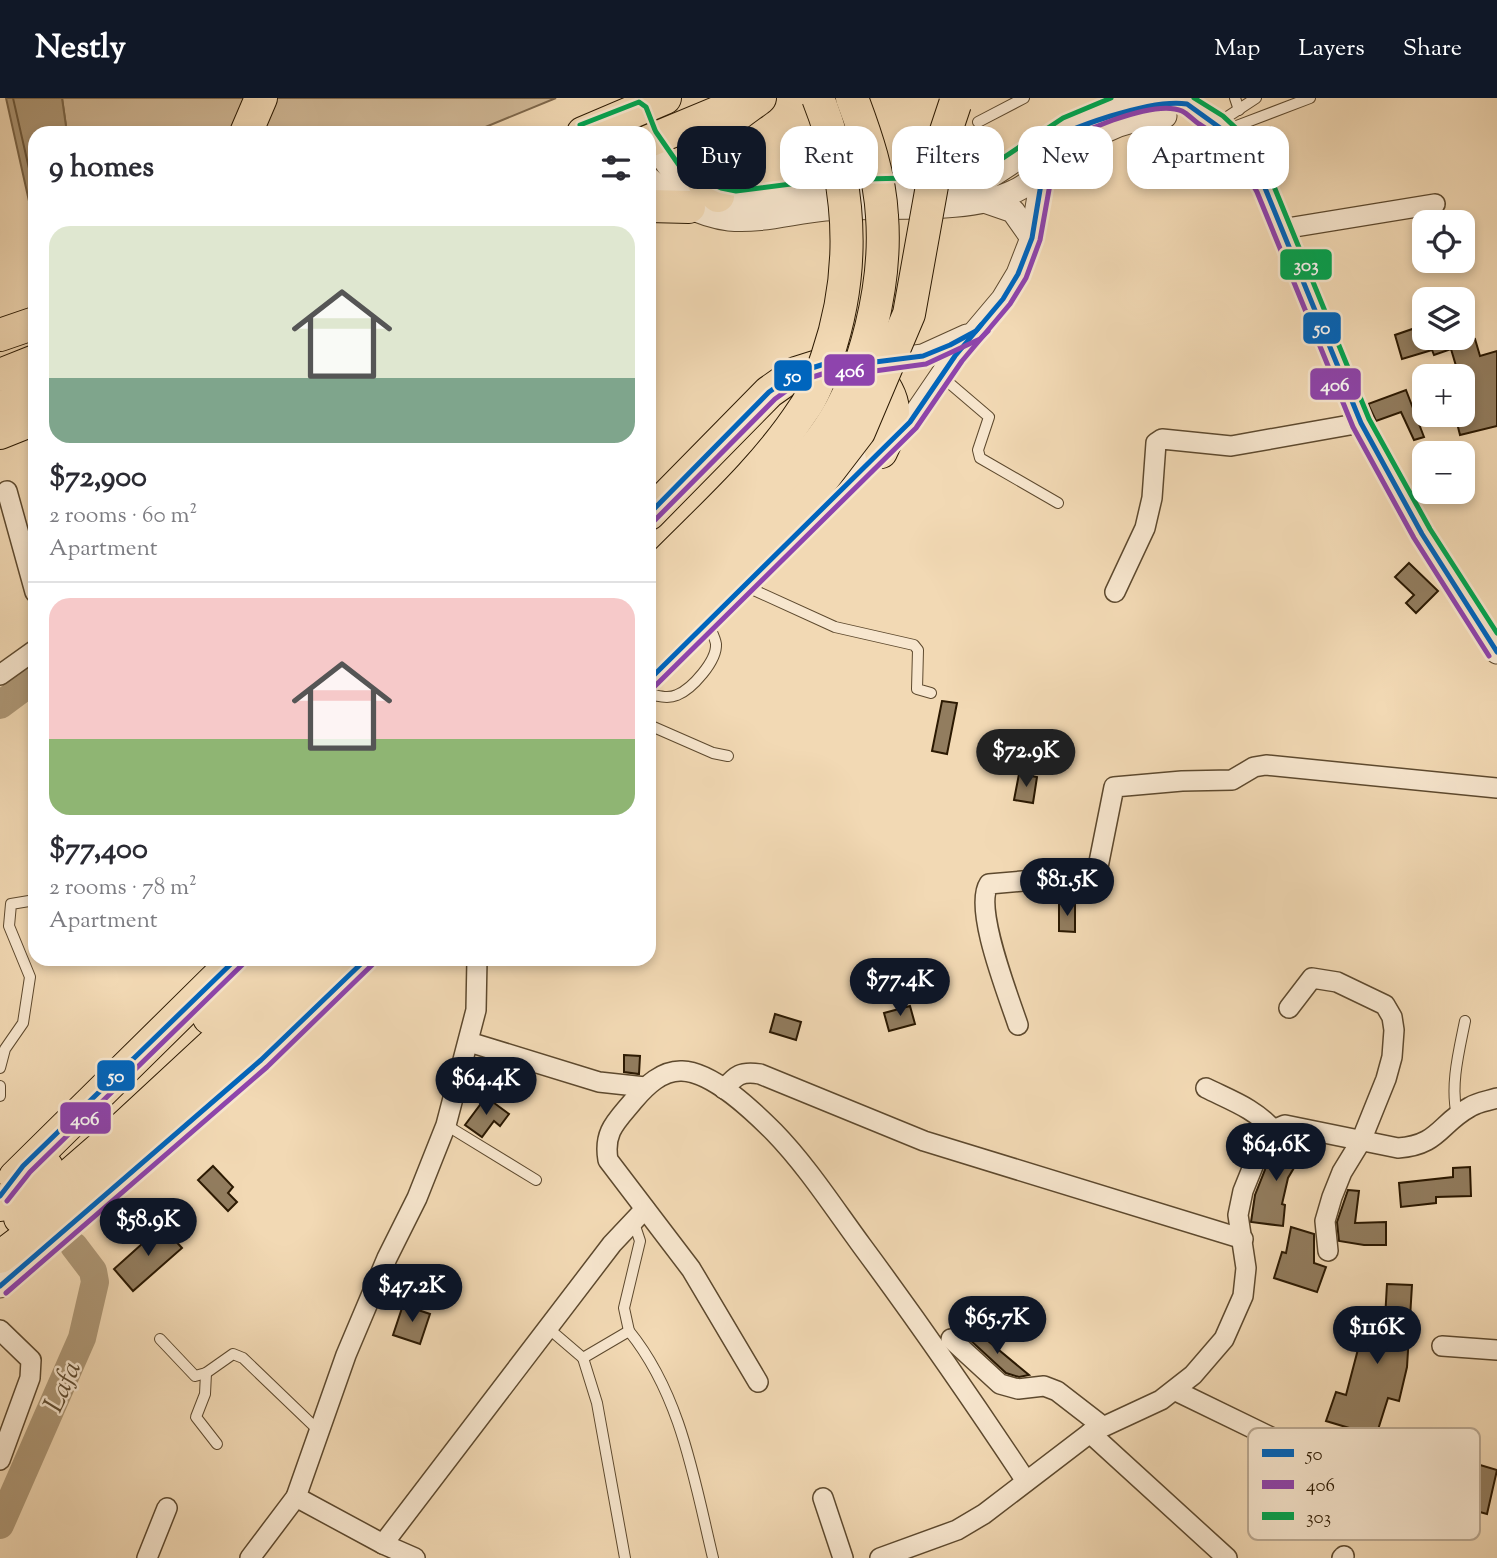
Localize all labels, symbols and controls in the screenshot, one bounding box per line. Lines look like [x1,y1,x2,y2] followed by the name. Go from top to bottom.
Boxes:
[35,25,126,73] text: Nestly
[1214,32,1260,66] text: Map
[1298,32,1365,66] text: Layers
[1403,32,1462,66] text: Share
[677,126,766,189] chip: Buy
[780,126,878,189] chip: Rent
[892,126,1004,189] chip: Filters
[1018,126,1113,189] chip: New
[1127,126,1289,189] chip: Apartment
[49,147,154,190] text: 9 homes
[597,149,635,187] icon: filters
[1412,210,1475,504] map controls
[1412,210,1475,273] button: locate
[1279,248,1333,281] line badge: 303
[1293,253,1319,280] text: 303
[279,271,405,397] icon: home
[1412,287,1475,350] button: layers
[1302,311,1342,345] line badge: 50
[1312,316,1330,343] text: 50
[823,353,876,387] line badge: 406
[773,359,813,392] line badge: 50
[835,359,864,386] text: 406
[783,364,801,391] text: 50
[1412,364,1475,427] button: +
[1309,367,1362,401] line badge: 406
[1320,373,1349,400] text: 406
[1412,441,1475,504] button: −
[49,457,147,500] text: $72,900
[49,500,197,533] text: 2 rooms · 60 m²
[49,533,158,566] text: Apartment
[279,643,405,769] icon: home
[969,730,1083,789] pin: $72.9K
[992,735,1060,768] text: $72.9K
[49,829,148,872] text: $77,400
[1010,858,1124,918] pin: $81.5K
[1036,864,1098,897] text: $81.5K
[49,872,197,905] text: 2 rooms · 78 m²
[49,905,158,938] text: Apartment
[843,958,957,1018] pin: $77.4K
[866,964,934,997] text: $77.4K
[429,1058,543,1117] pin: $64.4K
[96,1059,136,1092] line badge: 50
[452,1063,520,1096] text: $64.4K
[106,1064,124,1091] text: 50
[59,1101,112,1135] line badge: 406
[70,1107,99,1134] text: 406
[1219,1124,1333,1183] pin: $64.6K
[1242,1129,1310,1162] text: $64.6K
[91,1198,205,1258] pin: $58.9K
[116,1204,180,1237] text: $58.9K
[355,1264,469,1324] pin: $47.2K
[378,1270,446,1303] text: $47.2K
[940,1296,1054,1356] pin: $65.7K
[964,1302,1030,1335] text: $65.7K
[1328,1306,1426,1366] pin: $116K
[1349,1312,1405,1345] text: $116K
[35,1355,93,1420] water label: Lafa
[1248,1428,1480,1540] legend
[1305,1442,1323,1469] text: 50
[1306,1473,1335,1500] text: 406
[1306,1505,1331,1532] text: 303

